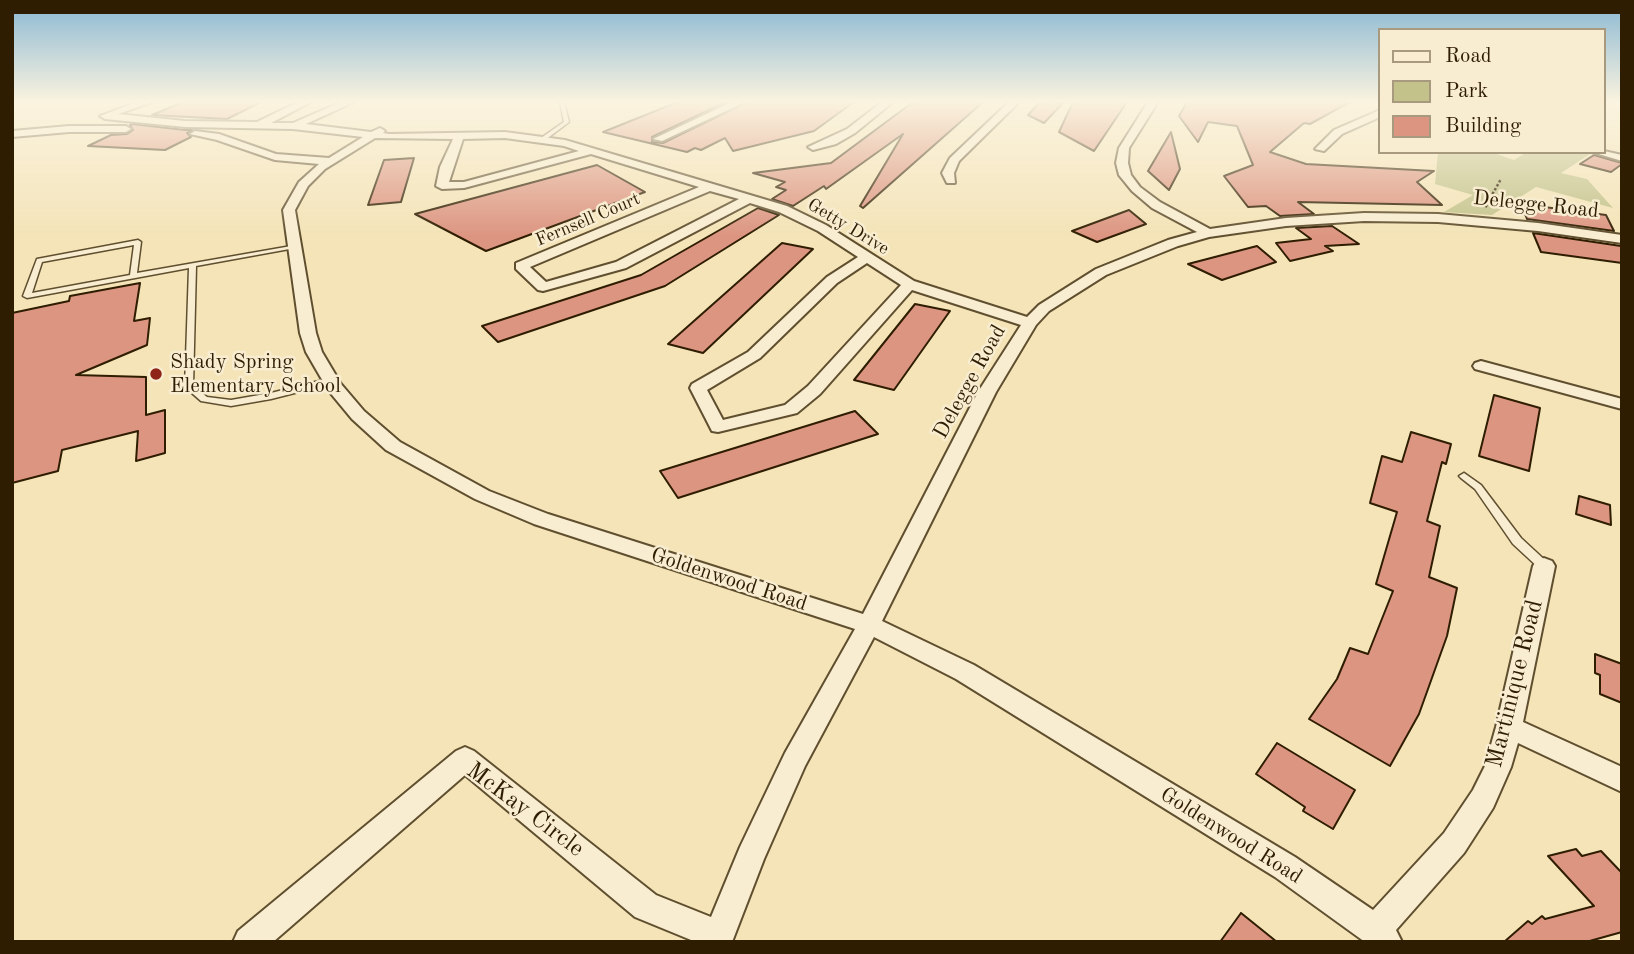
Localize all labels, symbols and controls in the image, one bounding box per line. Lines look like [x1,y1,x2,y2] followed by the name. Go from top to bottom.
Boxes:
[1378,28,1606,154] legend
[1445,46,1492,67] text: Road
[1445,81,1488,102] text: Park
[1445,116,1521,137] text: Building
[1472,186,1600,224] street label: Delegge Road
[533,188,643,252] street label: Fernsell Court
[803,194,893,260] street label: Getty Drive
[928,321,1012,443] street label: Delegge Road
[170,349,341,399] place label: Shady Spring Elementary School
[148,366,164,382] marker: Shady Spring Elementary School
[648,543,810,617] street label: Goldenwood Road
[1480,597,1550,771] street label: Martinique Road
[460,756,590,864] street label: McKay Circle
[1155,782,1307,890] street label: Goldenwood Road

